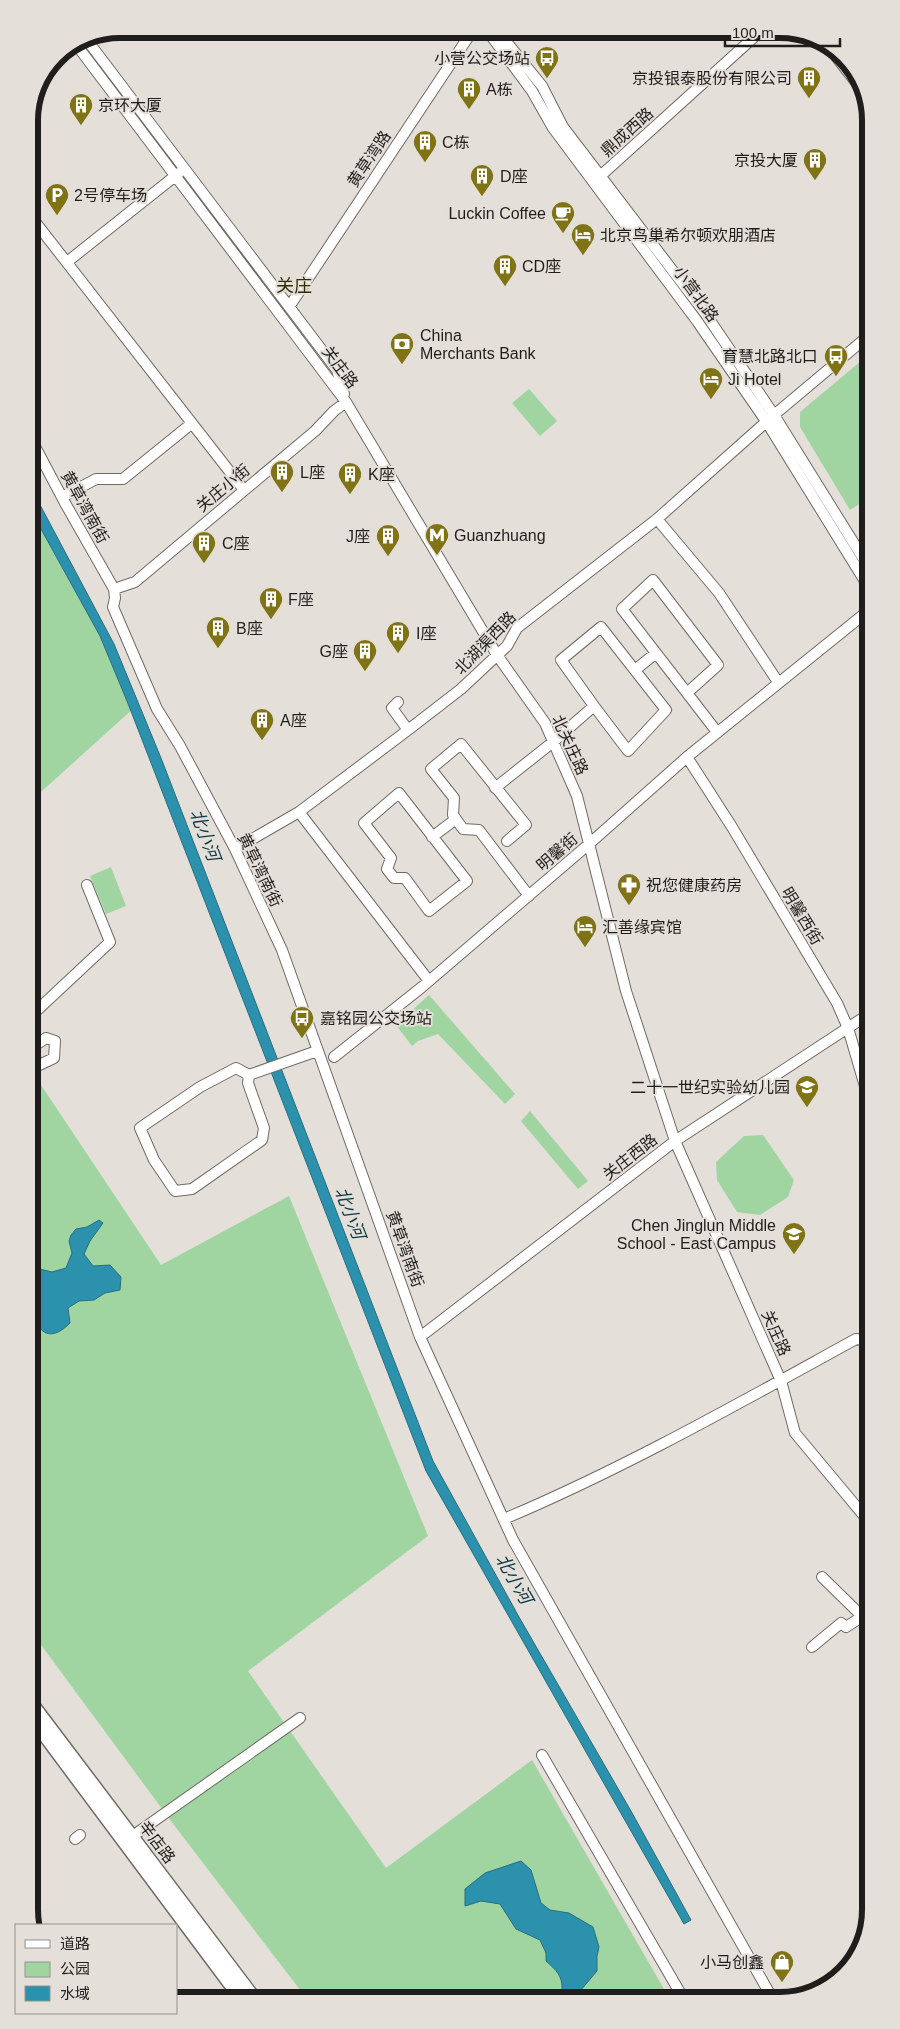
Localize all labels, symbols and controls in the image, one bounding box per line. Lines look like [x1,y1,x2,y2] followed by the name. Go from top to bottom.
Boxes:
[725,15,840,47] scale bar
[732,24,774,41] text: 100 m
[534,45,560,79] bus stop icon: 小营公交场站
[434,50,530,67] place label: 小营公交场站
[796,65,822,99] building icon: 京投银泰股份有限公司
[632,70,792,87] place label: 京投银泰股份有限公司
[456,76,482,110] building icon: A栋
[486,81,513,98] place label: A栋
[68,92,94,126] building icon: 京环大厦
[98,97,162,114] place label: 京环大厦
[598,104,656,160] street label: 鼎成西路
[344,128,394,190] street label: 黄草湾路
[412,129,438,163] building icon: C栋
[442,134,470,151] place label: C栋
[802,147,828,181] building icon: 京投大厦
[734,152,798,169] place label: 京投大厦
[469,163,495,197] building icon: D座
[500,168,528,185] place label: D座
[44,182,70,216] parking icon: 2号停车场
[74,187,147,204] place label: 2号停车场
[550,200,576,234] cafe icon: Luckin Coffee
[448,205,546,222] place label: Luckin Coffee
[570,222,596,256] hotel icon: 北京鸟巢希尔顿欢朋酒店
[600,227,776,244] place label: 北京鸟巢希尔顿欢朋酒店
[492,253,518,287] building icon: CD座
[522,258,561,275] place label: CD座
[670,263,722,325] street label: 小营北路
[276,276,312,296] district label: 关庄
[420,327,537,362] place label: China Merchants Bank
[389,331,415,365] bank icon: China Merchants Bank
[319,343,361,391] street label: 关庄路
[823,343,849,377] bus stop icon: 育慧北路北口
[722,348,818,365] place label: 育慧北路北口
[698,366,724,400] hotel icon: Ji Hotel
[728,371,781,388] place label: Ji Hotel
[269,459,295,493] building icon: L座
[193,461,253,515] street label: 关庄小街
[337,461,363,495] building icon: K座
[300,464,325,481] place label: L座
[368,466,395,483] place label: K座
[58,468,112,546] street label: 黄草湾南街
[424,522,450,556] metro station icon: Guanzhuang
[375,523,401,557] building icon: J座
[454,527,546,544] place label: Guanzhuang
[346,528,370,545] place label: J座
[191,530,217,564] building icon: C座
[222,535,250,552] place label: C座
[258,586,284,620] building icon: F座
[288,591,314,608] place label: F座
[451,608,519,678] street label: 北湖渠西路
[205,615,231,649] building icon: B座
[236,620,263,637] place label: B座
[385,620,411,654] building icon: I座
[416,625,436,642] place label: I座
[352,638,378,672] building icon: G座
[320,643,348,660] place label: G座
[249,707,275,741] building icon: A座
[280,712,307,729] place label: A座
[549,712,591,778] street label: 北关庄路
[186,806,225,867] water label: 北小河
[235,830,285,910] street label: 黄草湾南街
[533,830,581,874] street label: 明馨街
[616,872,642,906] pharmacy icon: 祝您健康药房
[646,877,742,894] place label: 祝您健康药房
[778,884,826,948] street label: 明馨西街
[572,914,598,948] hotel icon: 汇善缘宾馆
[602,918,682,936] place label: 汇善缘宾馆
[289,1005,315,1039] bus stop icon: 嘉铭园公交场站
[320,1010,432,1027] place label: 嘉铭园公交场站
[794,1074,820,1108] school or university icon: 二十一世纪实验幼儿园
[630,1079,790,1096] place label: 二十一世纪实验幼儿园
[600,1131,660,1183] street label: 关庄西路
[331,1184,370,1245] water label: 北小河
[383,1208,427,1290] street label: 黄草湾南街
[617,1217,776,1252] place label: Chen Jinglun Middle School - East Campus
[781,1221,807,1255] school or university icon: Chen Jinglun Middle School - East Campus
[758,1308,794,1358] street label: 关庄路
[492,1551,538,1610] water label: 北小河
[136,1818,178,1866] street label: 辛店路
[15,1924,178,2014] legend
[60,1935,90,1952] text: 道路
[769,1949,795,1983] shop icon: 小马创鑫
[700,1954,764,1971] place label: 小马创鑫
[60,1960,90,1977] text: 公园
[60,1985,90,2002] text: 水域

